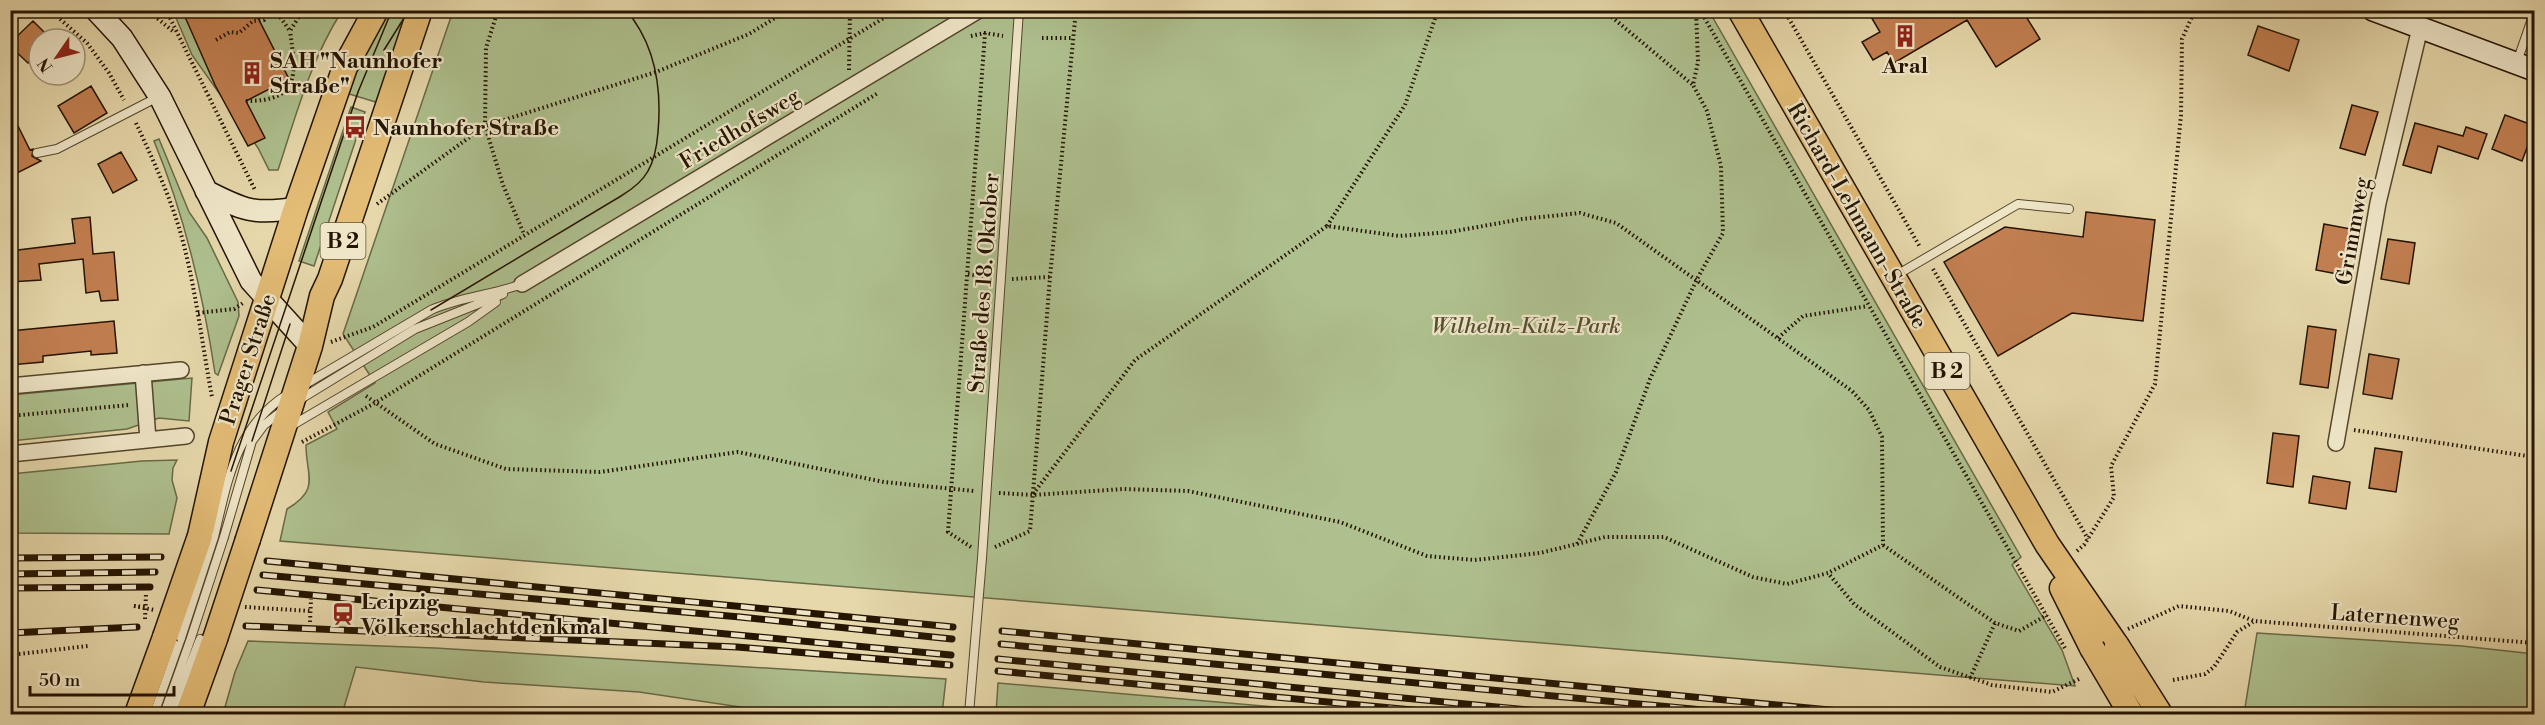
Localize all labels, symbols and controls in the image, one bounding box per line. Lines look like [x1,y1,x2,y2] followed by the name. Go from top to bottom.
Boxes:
[1892,23,1918,49] building icon: Aral
[27,27,87,87] north arrow
[270,48,442,100] place label: SAH "Naunhofer Straße"
[1881,53,1928,80] place label: Aral
[34,54,57,76] text: N
[239,60,265,86] building icon: SAH "Naunhofer Straße"
[675,82,805,176] street label: Friedhofsweg
[1781,98,1933,334] street label: Richard-Lehmann-Straße
[342,114,368,140] bus stop icon: Naunhofer Straße
[373,115,559,142] place label: Naunhofer Straße
[963,172,1006,394] street label: Straße des 18. Oktober
[2331,174,2376,287] street label: Grimmweg
[320,223,366,259] road number: B 2
[215,290,282,428] street label: Prager Straße
[1431,313,1621,340] park label: Wilhelm-Külz-Park
[1924,353,1970,389] road number: B 2
[360,589,608,641] place label: Leipzig Völkerschlachtdenkmal
[2330,600,2461,636] street label: Laternenweg
[330,601,356,627] station icon: Leipzig Völkerschlachtdenkmal
[30,659,174,697] scale bar
[39,669,81,692] text: 50 m

